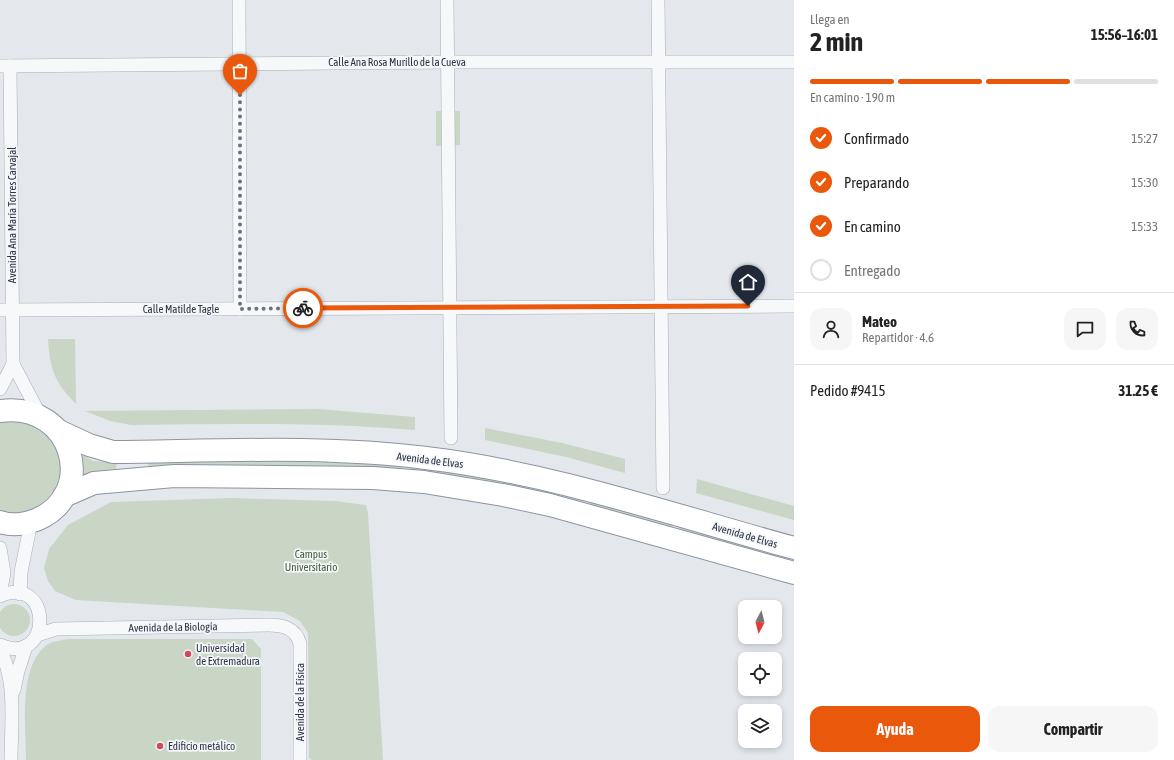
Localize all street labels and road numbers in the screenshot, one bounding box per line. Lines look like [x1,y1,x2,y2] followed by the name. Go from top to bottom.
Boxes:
[328,56,466,68] street label: Calle Ana Rosa Murillo de la Cueva
[6,147,18,283] street label: Avenida Ana María Torres Carvajal
[143,303,219,315] street label: Calle Matilde Tagle
[396,450,464,470] street label: Avenida de Elvas
[711,520,779,550] street label: Avenida de Elvas
[128,620,218,634] street label: Avenida de la Biología
[294,663,306,741] street label: Avenida de la Física

